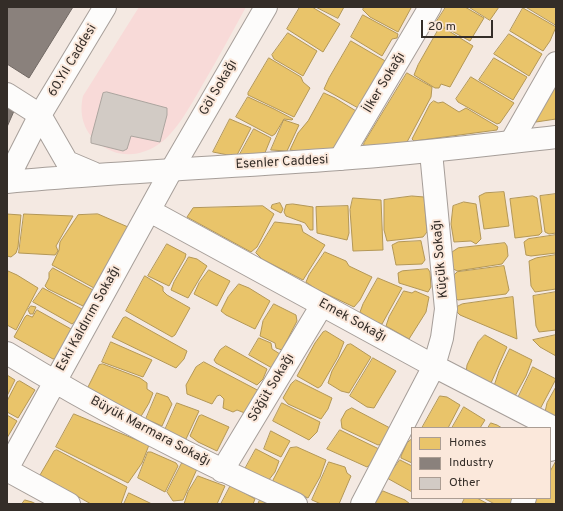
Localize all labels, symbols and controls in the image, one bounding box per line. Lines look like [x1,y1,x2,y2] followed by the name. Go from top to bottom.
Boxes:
[423,12,495,38] scale bar
[428,19,456,35] text: 20 m
[45,22,101,100] street label: 60.Yıl Caddesi
[361,50,409,116] street label: İlker Sokağı
[197,57,241,119] street label: Göl Sokağı
[235,153,329,173] street label: Esenler Caddesi
[430,219,452,299] street label: Küçük Sokağı
[54,264,124,374] street label: Eski Kaldırım Sokağı
[315,296,389,346] street label: Emek Sokağı
[246,351,298,425] street label: Söğüt Sokağı
[87,394,213,470] street label: Büyük Marmara Sokağı
[411,427,551,499] legend
[449,435,486,451] text: Homes
[449,455,494,471] text: Industry
[449,475,480,491] text: Other

